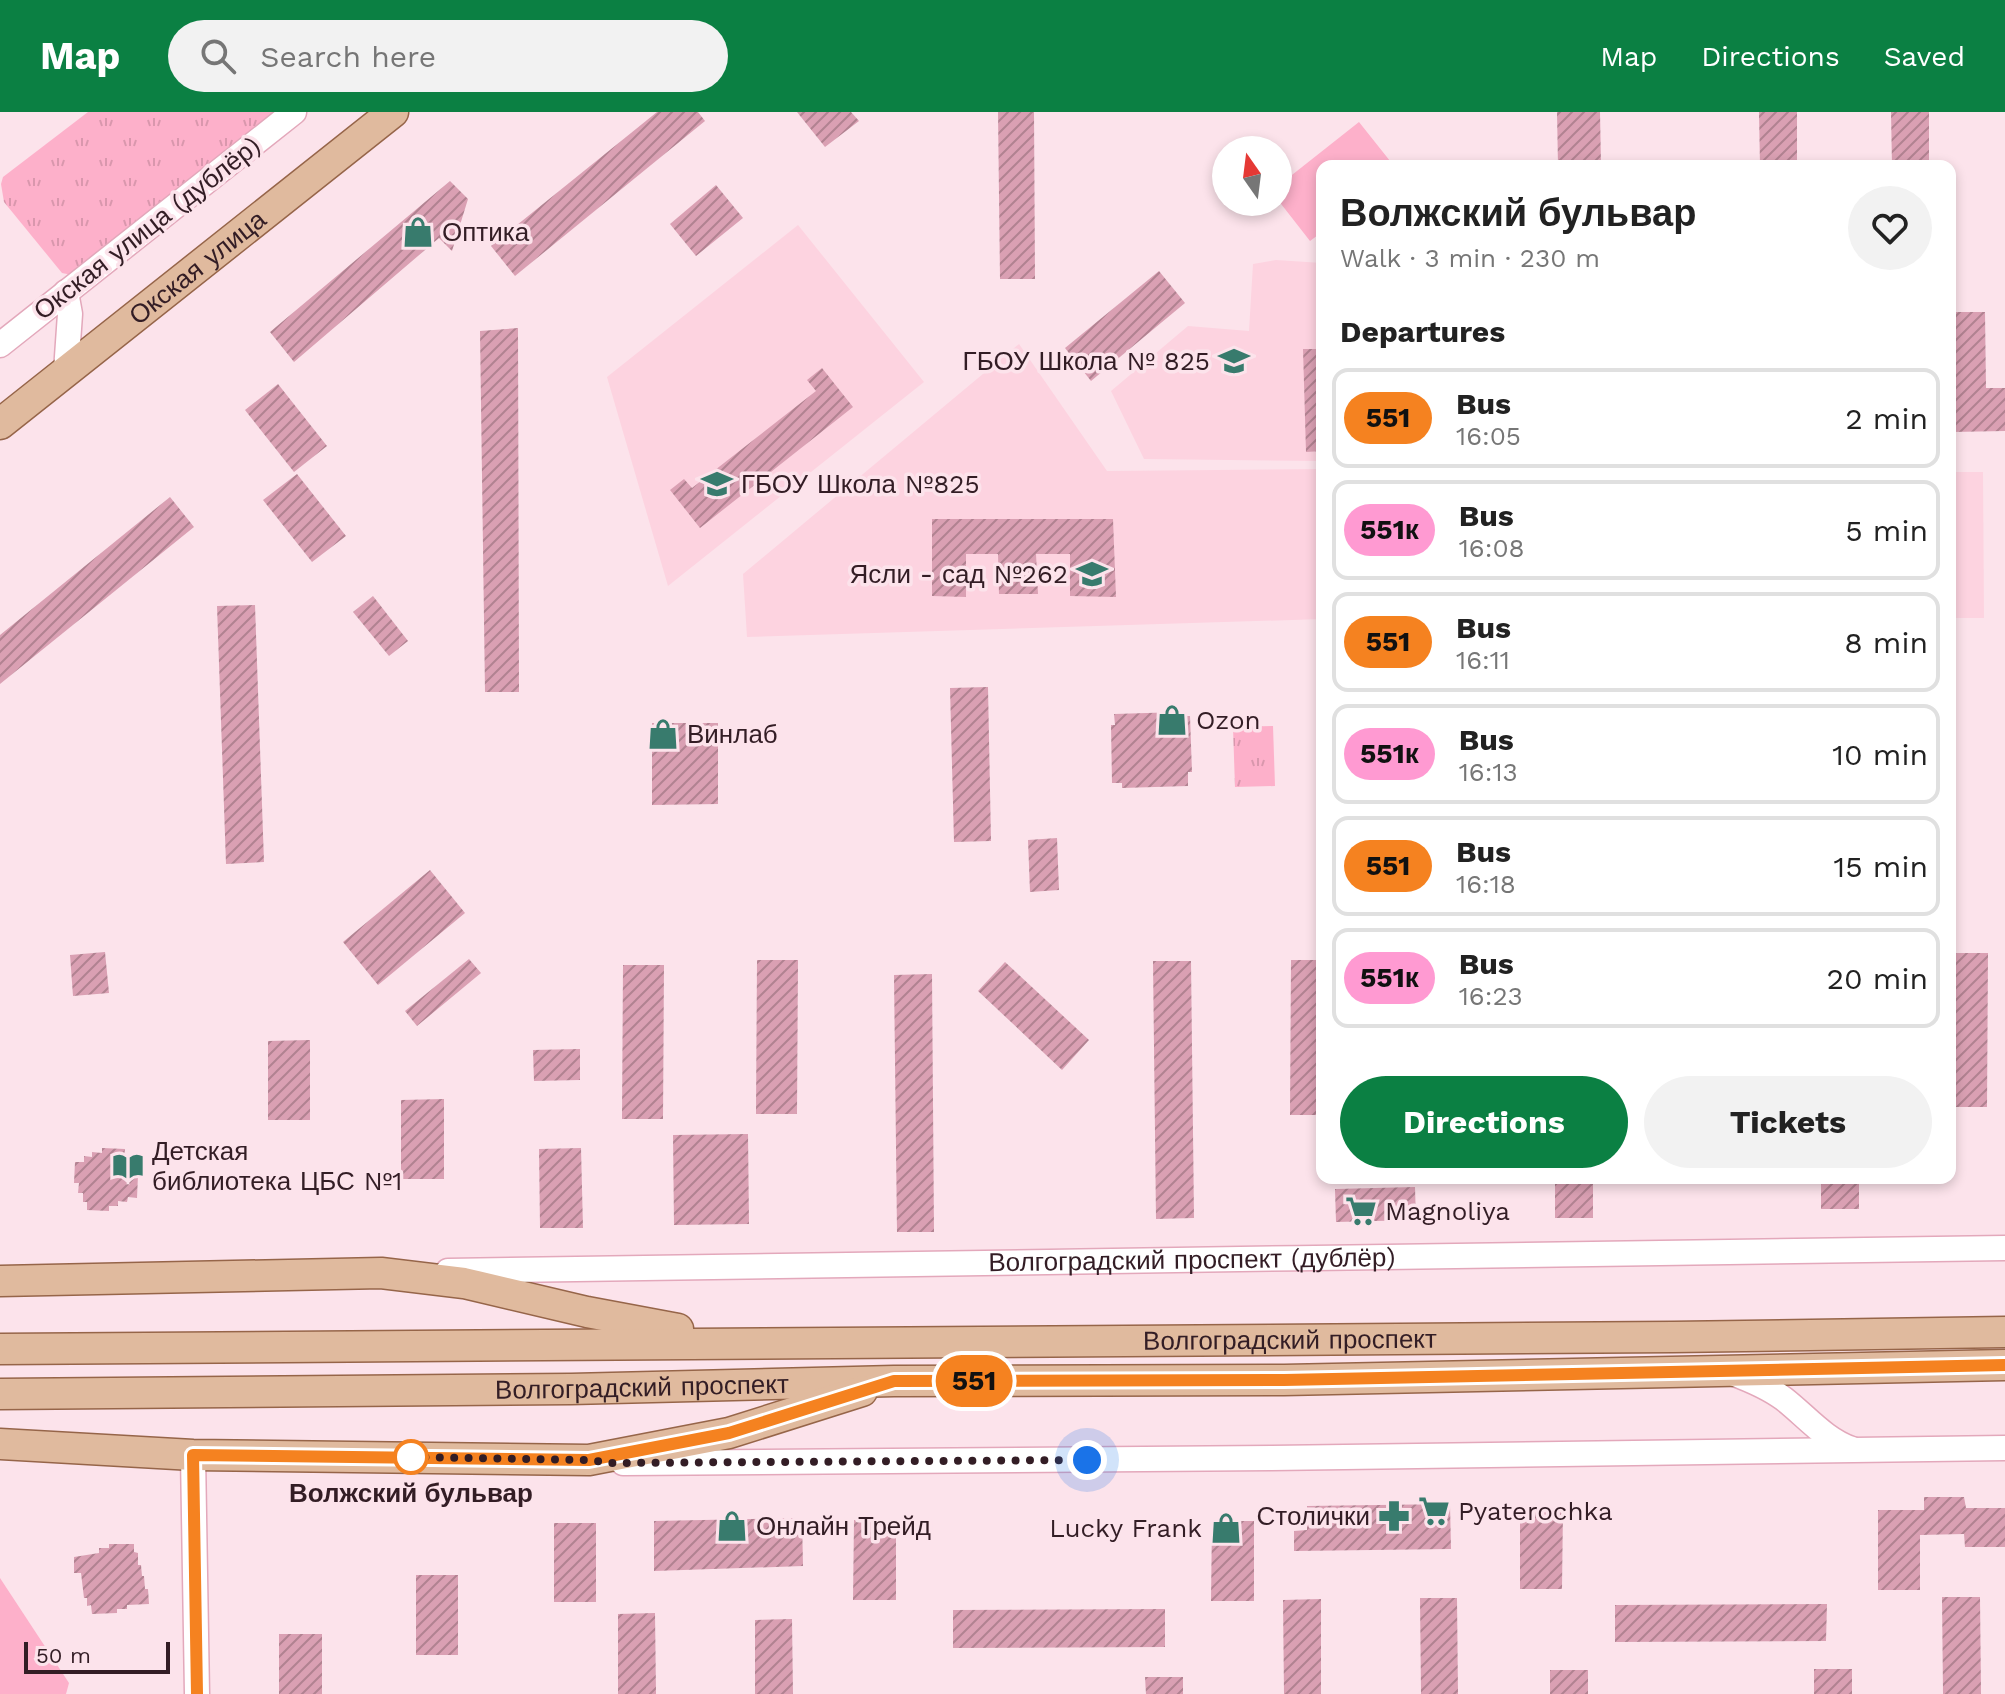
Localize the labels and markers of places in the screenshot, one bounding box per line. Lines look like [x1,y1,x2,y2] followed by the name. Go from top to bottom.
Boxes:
[401,215,435,249] shop icon: Оптика
[442,217,530,247] place label: Оптика
[1217,344,1251,378] school or university icon: ГБОУ Школа № 825
[963,346,1210,376] place label: ГБОУ Школа № 825
[700,467,734,501] school or university icon: ГБОУ Школа №825
[741,469,980,499] place label: ГБОУ Школа №825
[1075,557,1109,591] school or university icon: Ясли - сад №262
[849,559,1068,589] place label: Ясли - сад №262
[1155,703,1189,737] shop icon: Ozon
[1196,705,1261,735] place label: Ozon
[646,717,680,751] shop icon: Винлаб
[687,719,778,749] place label: Винлаб
[152,1136,402,1196] place label: Детская библиотека ЦБС №1
[111,1149,145,1183] library icon: Детская библиотека ЦБС №1
[1344,1194,1378,1228] supermarket icon: Magnoliya
[1385,1196,1510,1226] place label: Magnoliya
[394,1440,428,1474] marker: Волжский бульвар
[289,1478,533,1508] place label: Волжский бульвар
[1417,1494,1451,1528] supermarket icon: Pyaterochka
[1458,1496,1613,1526] place label: Pyaterochka
[1377,1499,1411,1533] pharmacy icon: Столички
[1257,1501,1370,1531] place label: Столички
[715,1509,749,1543] shop icon: Онлайн Трейд
[756,1511,931,1541] place label: Онлайн Трейд
[1209,1511,1243,1545] shop icon: Lucky Frank
[1049,1513,1202,1543] place label: Lucky Frank

